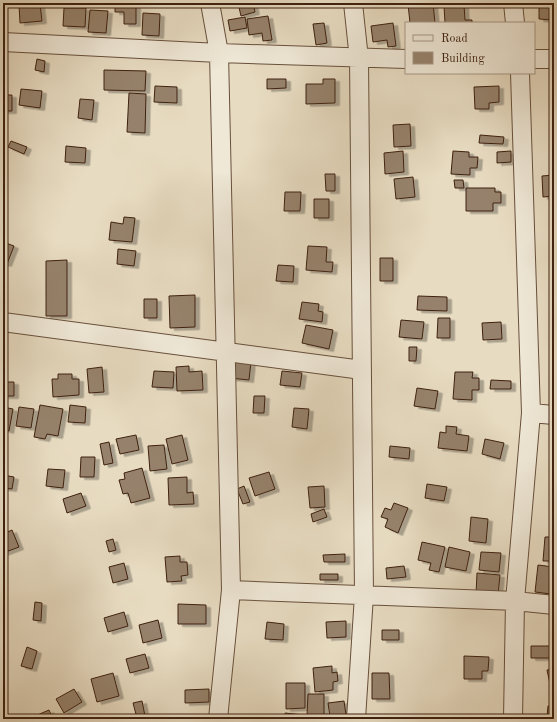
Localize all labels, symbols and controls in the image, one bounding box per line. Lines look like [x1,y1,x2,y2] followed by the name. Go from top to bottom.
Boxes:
[405,22,535,74] legend
[441,33,468,45] text: Road
[441,53,485,65] text: Building

